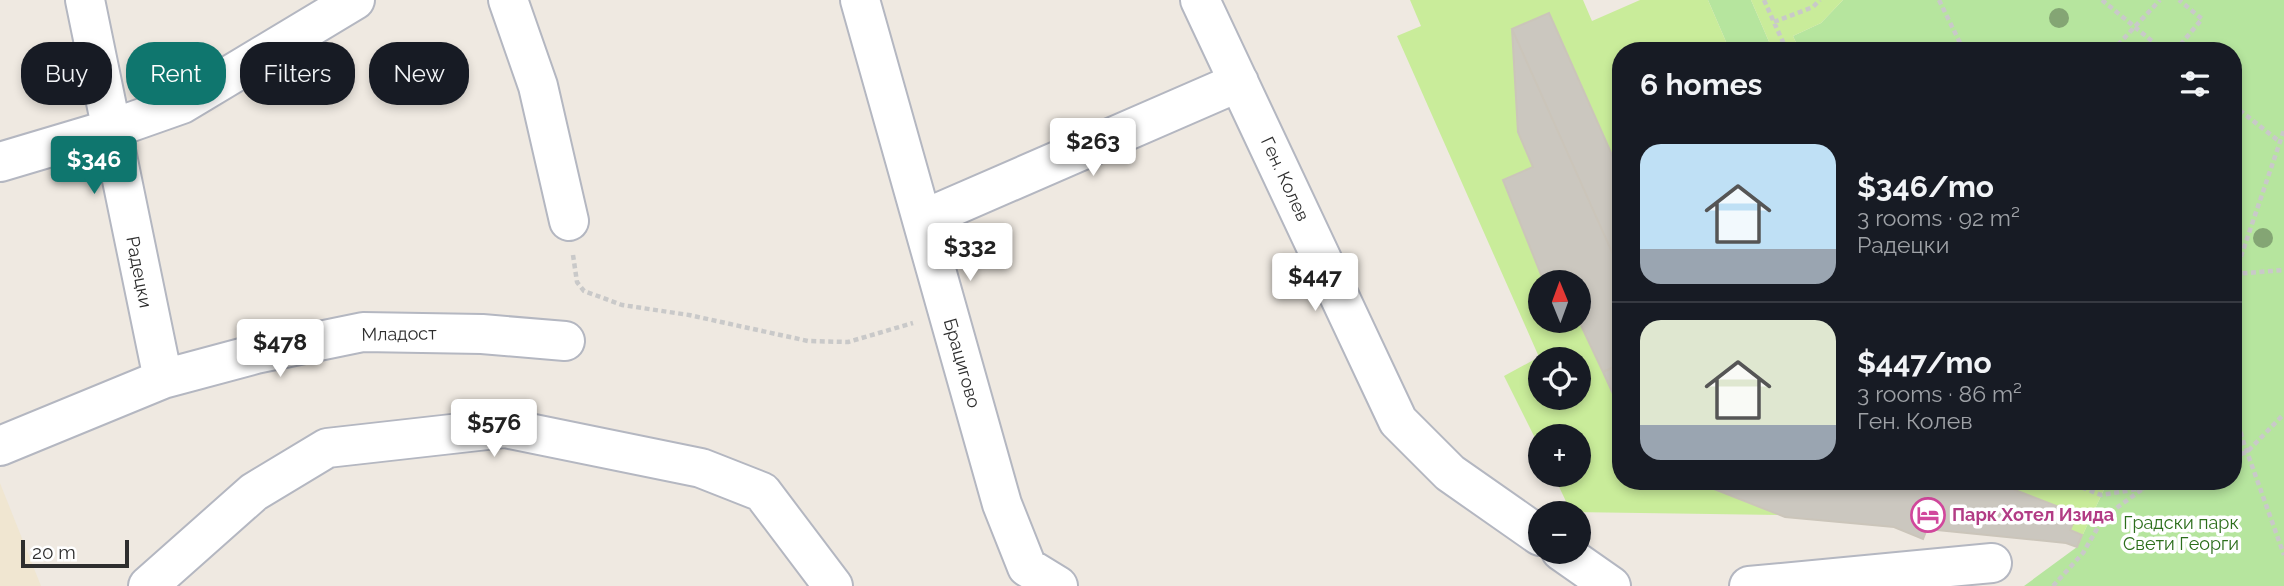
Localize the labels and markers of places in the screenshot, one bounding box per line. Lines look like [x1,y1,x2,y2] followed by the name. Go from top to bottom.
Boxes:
[1052,118,1134,178] pin: $263
[53,136,135,196] pin: $346
[929,224,1011,283] pin: $332
[1274,254,1356,313] pin: $447
[239,320,321,379] pin: $478
[453,400,535,459] pin: $576
[1909,496,1947,534] hotel icon: Парк Хотел Изида
[1952,504,2114,525] place label: Парк Хотел Изида

